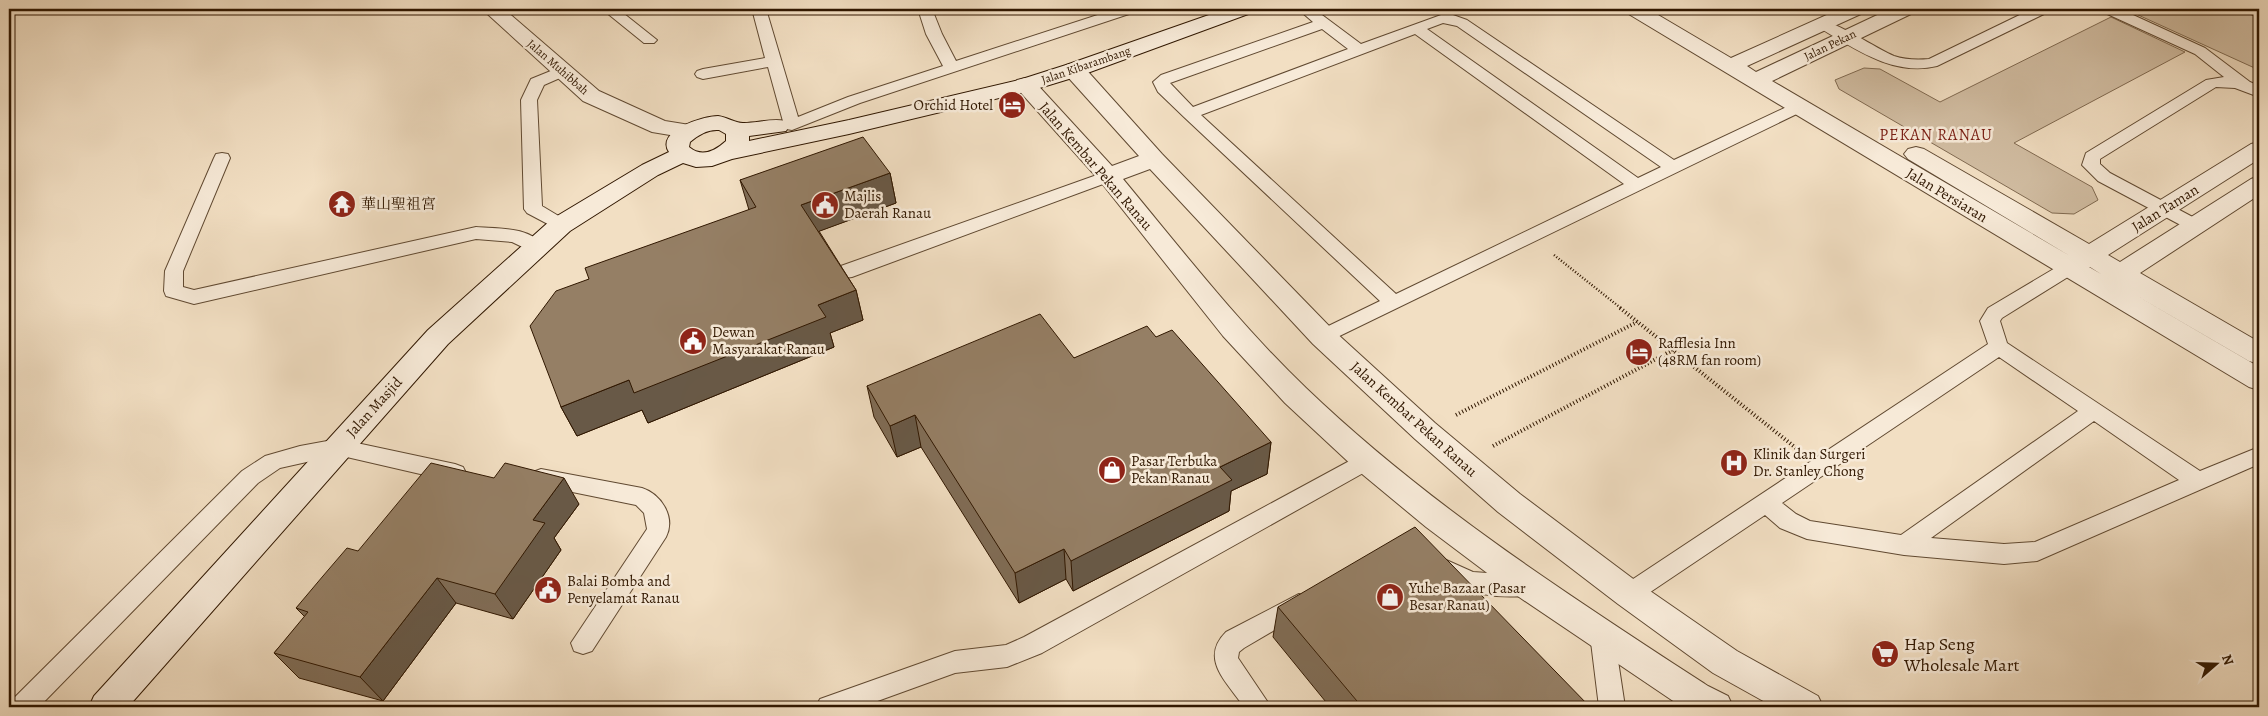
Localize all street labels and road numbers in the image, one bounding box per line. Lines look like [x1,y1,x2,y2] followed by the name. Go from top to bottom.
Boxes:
[1801,25,1859,64] street label: Jalan Pekan
[524,36,593,99] street label: Jalan Muhibbah
[1039,42,1133,88] street label: Jalan Kibarambang
[1035,98,1158,235] street label: Jalan Kembar Pekan Ranau
[1903,163,1991,227] street label: Jalan Persiaran
[2128,180,2202,236] street label: Jalan Taman
[1347,357,1482,482] street label: Jalan Kembar Pekan Ranau
[342,372,407,442] street label: Jalan Masjid

